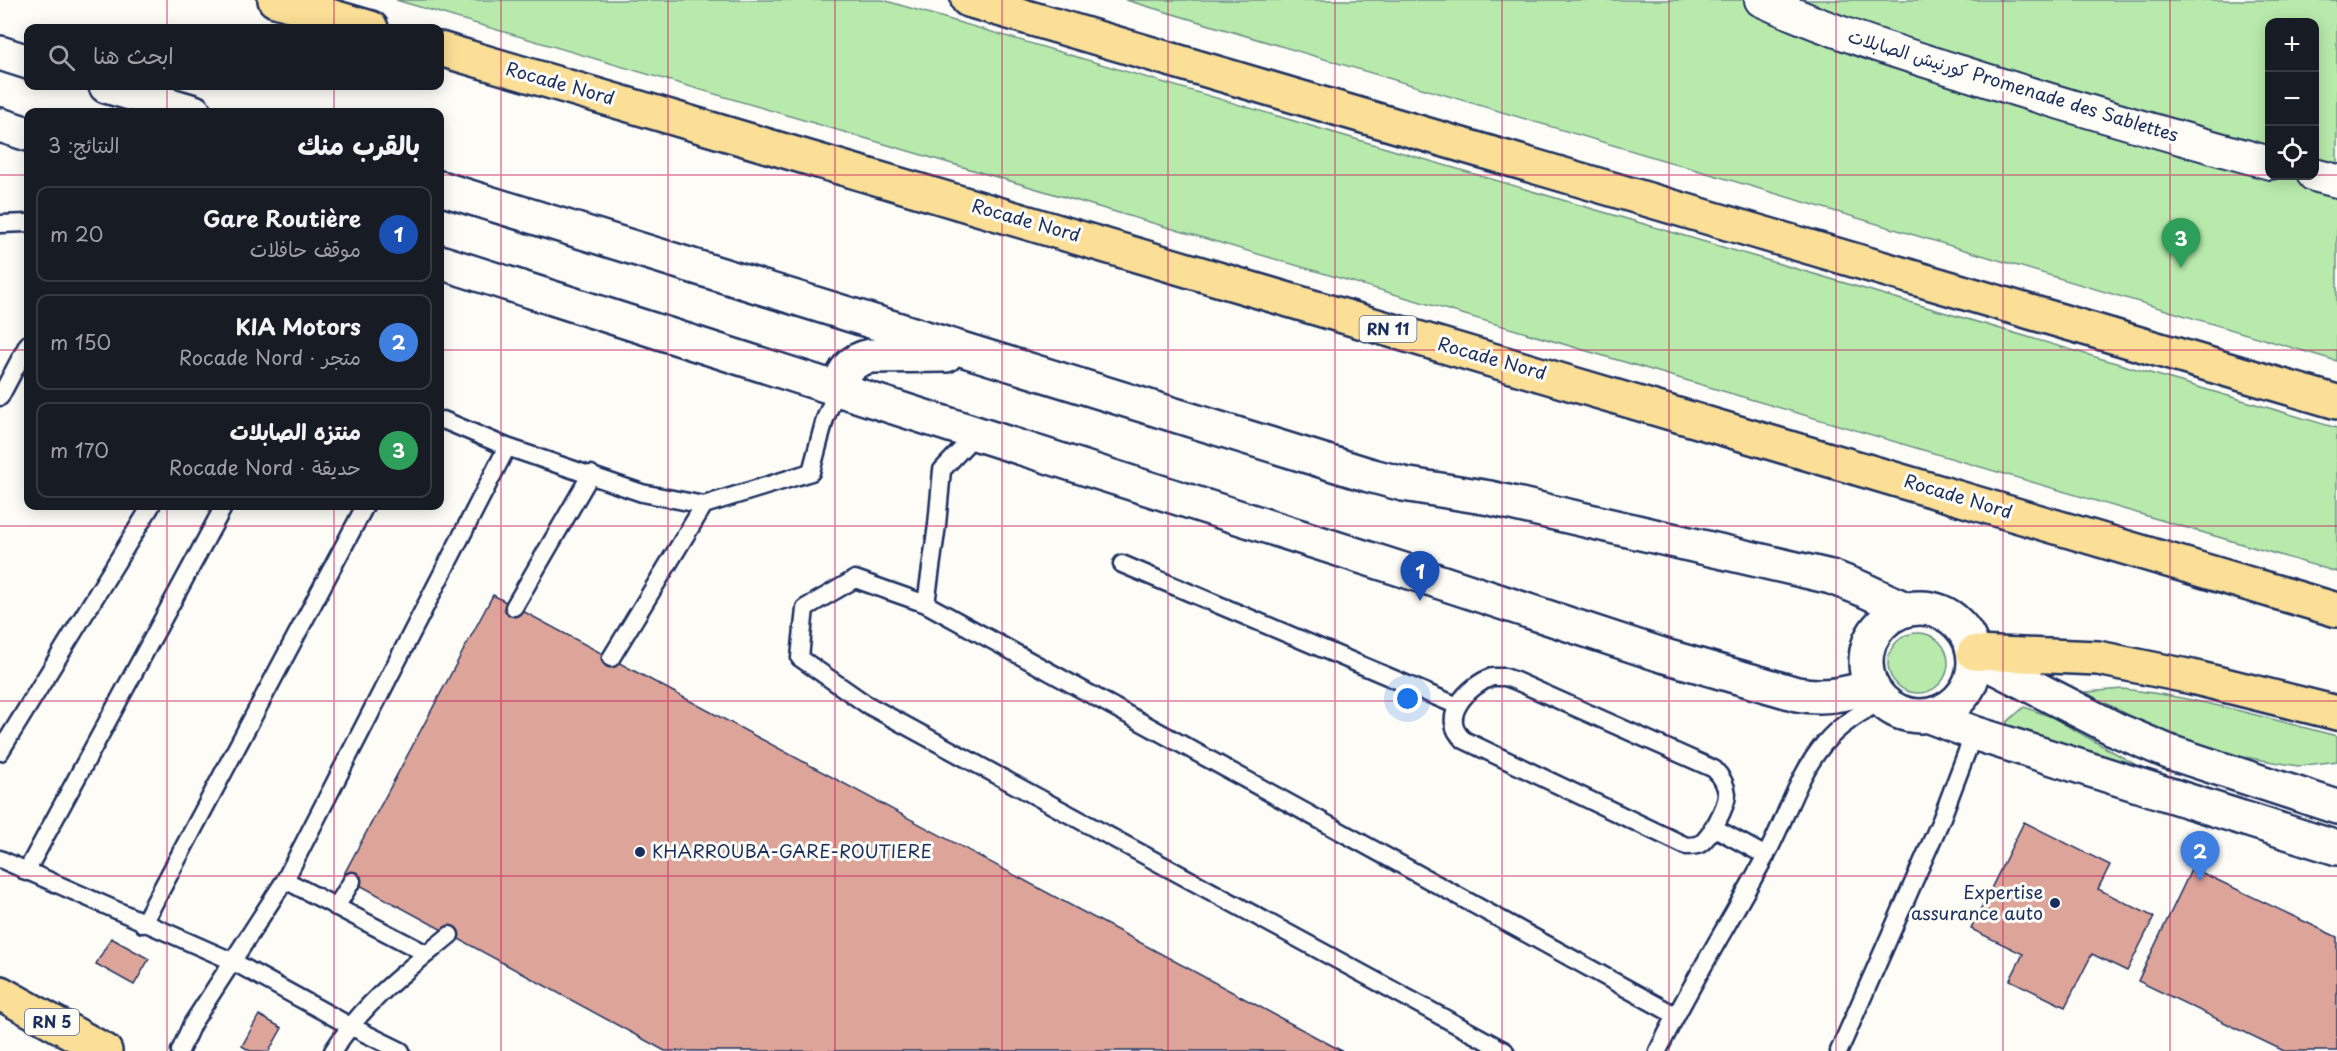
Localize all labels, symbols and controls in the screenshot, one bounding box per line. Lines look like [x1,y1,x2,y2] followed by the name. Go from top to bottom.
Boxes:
[2265,18,2319,180] map controls
[2265,18,2319,72] button: +
[1845,21,2182,148] street label: كورنيش الصابلات Promenade des Sablettes
[24,24,444,90] search box
[93,38,174,71] text: ابحث هنا
[45,41,78,74] icon: search
[503,54,618,111] street label: Rocade Nord
[2265,72,2319,126] button: −
[298,125,420,164] text: بالقرب منك
[2265,126,2319,180] button: locate
[48,130,120,160] text: النتائج: 3
[969,191,1084,248] street label: Rocade Nord
[203,201,361,234] text: Gare Routière
[2162,218,2200,268] pin: 3
[50,219,103,249] text: 20 m
[394,219,403,249] text: 1
[250,234,361,264] text: موقف حافلات
[236,309,361,342] text: KIA Motors
[1360,316,1416,342] road number: RN 11
[50,327,111,357] text: 150 m
[391,327,406,357] text: 2
[1435,329,1550,386] street label: Rocade Nord
[179,342,361,372] text: متجر · Rocade Nord
[230,414,361,447] text: منتزه الصابلات
[50,435,109,465] text: 170 m
[392,435,405,465] text: 3
[169,452,361,482] text: حديقة · Rocade Nord
[1901,466,2016,525] street label: Rocade Nord
[1400,552,1440,601] pin: 1
[1393,684,1422,713] your location
[2180,832,2220,881] pin: 2
[652,837,932,864] place label: KHARROUBA-GARE-ROUTIERE
[633,845,647,859] marker: KHARROUBA-GARE-ROUTIERE
[1911,878,2043,926] place label: Expertise assurance auto
[2048,896,2062,910] marker: Expertise assurance auto
[25,1009,79,1035] road number: RN 5

